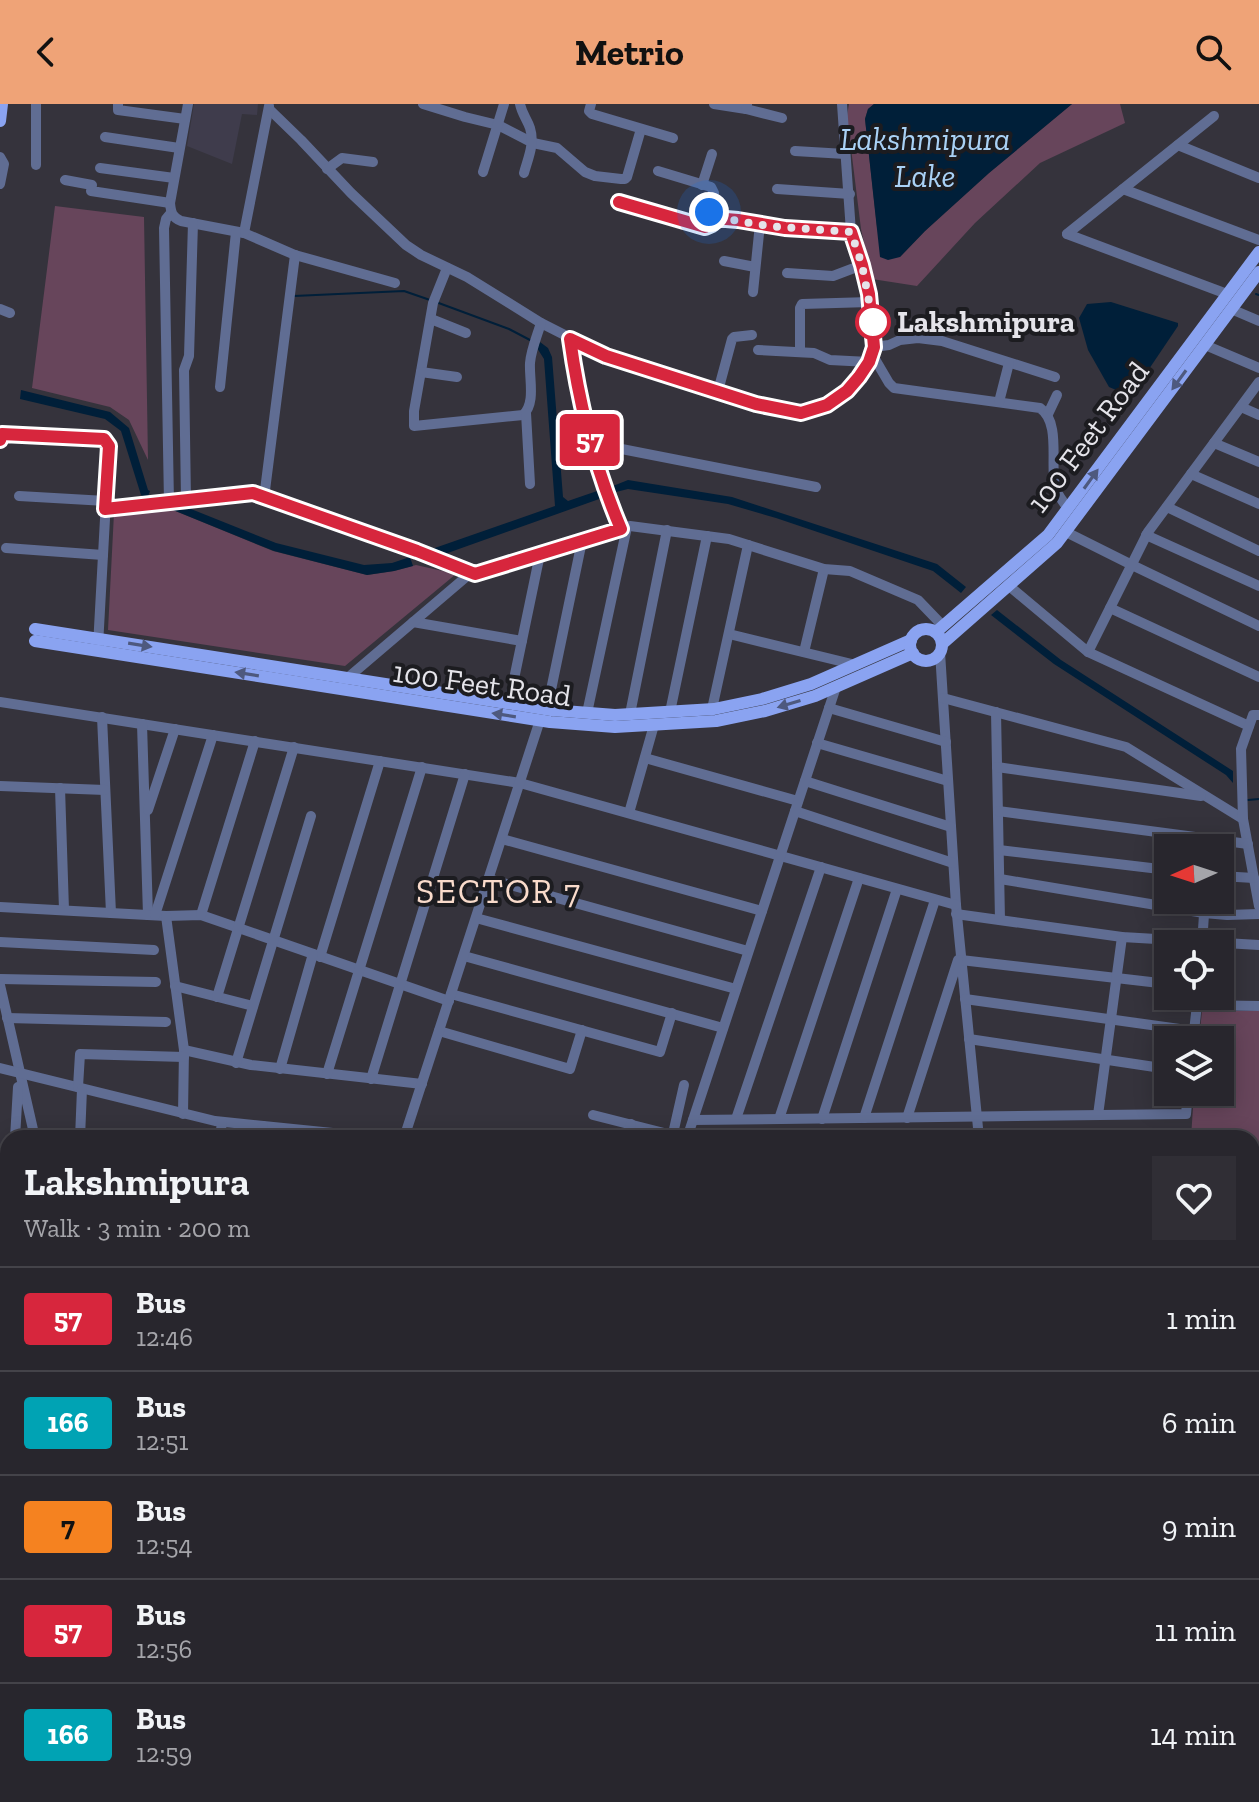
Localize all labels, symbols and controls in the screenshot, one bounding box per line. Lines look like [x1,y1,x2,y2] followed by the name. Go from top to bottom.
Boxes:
[24,30,68,74] icon: back
[1191,30,1235,74] icon: search
[575,31,684,74] text: Metrio
[840,120,1010,195] water label: Lakshmipura Lake
[689,192,729,232] your location
[897,304,1075,340] place label: Lakshmipura
[856,305,890,339] marker: Lakshmipura
[1020,354,1157,520] street label: 100 Feet Road
[1172,369,1187,390] one-way arrow
[554,414,626,466] line badge: 57
[576,423,604,456] text: 57
[1082,469,1098,489] one-way arrow
[128,639,153,652] one-way arrow
[391,654,574,714] street label: 100 Feet Road
[234,667,259,680] one-way arrow
[777,698,801,711] one-way arrow
[491,708,516,720] one-way arrow
[1154,834,1234,914] north arrow
[1154,834,1234,1106] map controls
[416,871,582,912] district label: SECTOR 7
[1154,930,1234,1010] button: locate
[1154,1026,1234,1106] button: layers
[1152,1156,1236,1240] button: heart
[24,1159,250,1205] text: Lakshmipura
[24,1212,250,1244] text: Walk · 3 min · 200 m
[136,1285,186,1321] text: Bus
[1166,1301,1236,1337] text: 1 min
[54,1302,82,1335] text: 57
[136,1321,193,1353] text: 12:46
[136,1389,186,1425] text: Bus
[1162,1405,1236,1441] text: 6 min
[47,1406,89,1439] text: 166
[136,1425,189,1457] text: 12:51
[136,1493,186,1529] text: Bus
[1162,1509,1236,1545] text: 9 min
[61,1510,75,1543] text: 7
[136,1529,193,1561] text: 12:54
[136,1597,186,1633] text: Bus
[1155,1613,1236,1649] text: 11 min
[54,1614,82,1647] text: 57
[136,1633,192,1665] text: 12:56
[136,1701,186,1737] text: Bus
[1150,1717,1236,1753] text: 14 min
[47,1718,89,1751] text: 166
[136,1737,192,1769] text: 12:59

